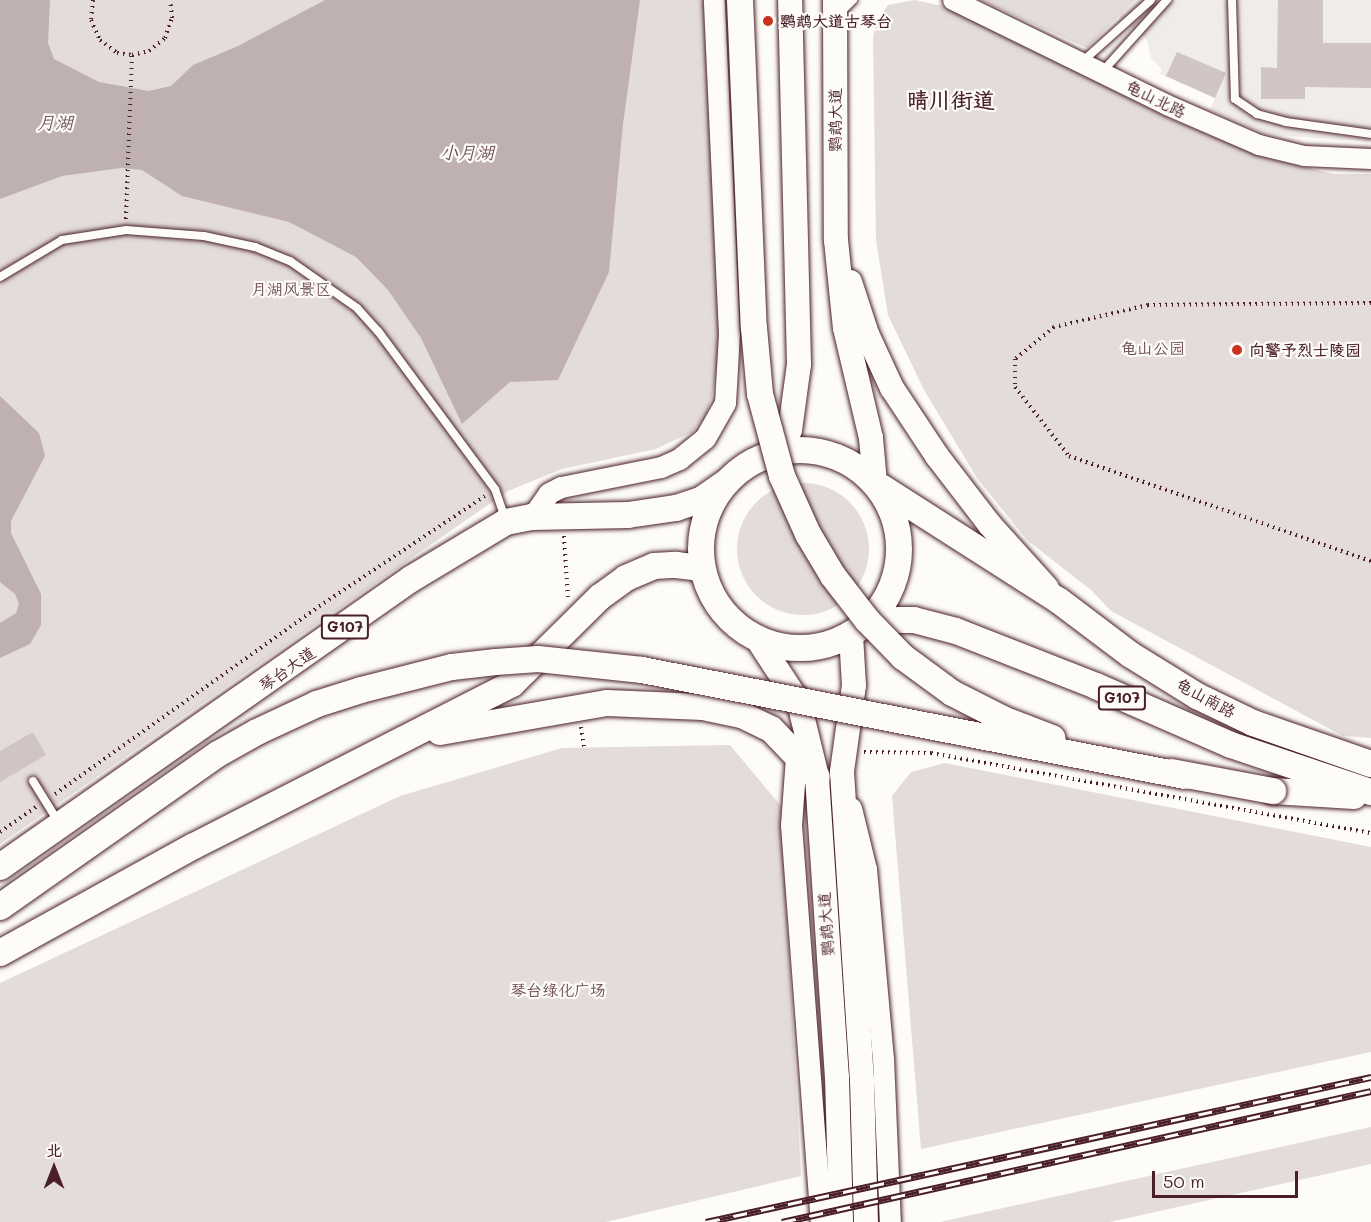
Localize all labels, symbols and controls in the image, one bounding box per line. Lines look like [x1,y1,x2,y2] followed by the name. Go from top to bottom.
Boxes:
[780,11,892,31] place label: 鹦鹉大道古琴台
[761,14,775,28] marker: 鹦鹉大道古琴台
[1123,76,1189,122] street label: 龟山北路
[907,87,995,113] district label: 晴川街道
[825,88,845,152] street label: 鹦鹉大道
[37,111,73,133] water label: 月湖
[440,141,494,163] water label: 小月湖
[251,279,331,299] park label: 月湖风景区
[1121,338,1185,358] park label: 龟山公园
[1249,340,1361,360] place label: 向警予烈士陵园
[1230,343,1244,357] marker: 向警予烈士陵园
[320,615,370,639] road number: G107
[255,643,319,695] street label: 琴台大道
[1173,675,1239,721] street label: 龟山南路
[1096,686,1148,710] road number: G107
[814,891,838,957] street label: 鹦鹉大道
[510,980,606,1000] park label: 琴台绿化广场
[24,1138,84,1198] north arrow
[46,1139,62,1160] text: 北
[1155,1159,1300,1197] scale bar
[1163,1169,1205,1193] text: 50 m

